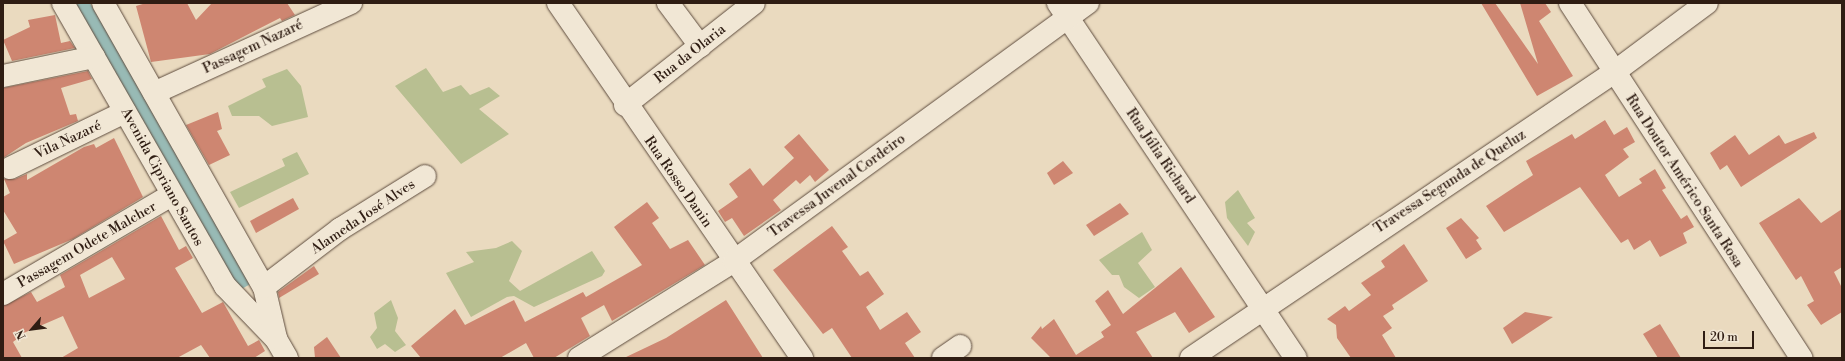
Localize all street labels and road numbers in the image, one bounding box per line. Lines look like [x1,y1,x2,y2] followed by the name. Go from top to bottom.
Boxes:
[200,16,306,78] street label: Passagem Nazaré
[651,21,729,87] street label: Rua da Olaria
[1622,91,1746,271] street label: Rua Doutor Américo Santa Rosa
[117,105,207,249] street label: Avenida Cipriano Santos
[1122,105,1198,207] street label: Rua Júlia Richard
[32,117,104,163] street label: Vila Nazaré
[1371,127,1529,237] street label: Travessa Segunda de Queluz
[765,131,909,241] street label: Travessa Juvenal Cordeiro
[640,133,716,231] street label: Rua Rosso Danin
[308,176,418,258] street label: Alameda José Alves
[15,198,159,292] street label: Passagem Odete Malcher

